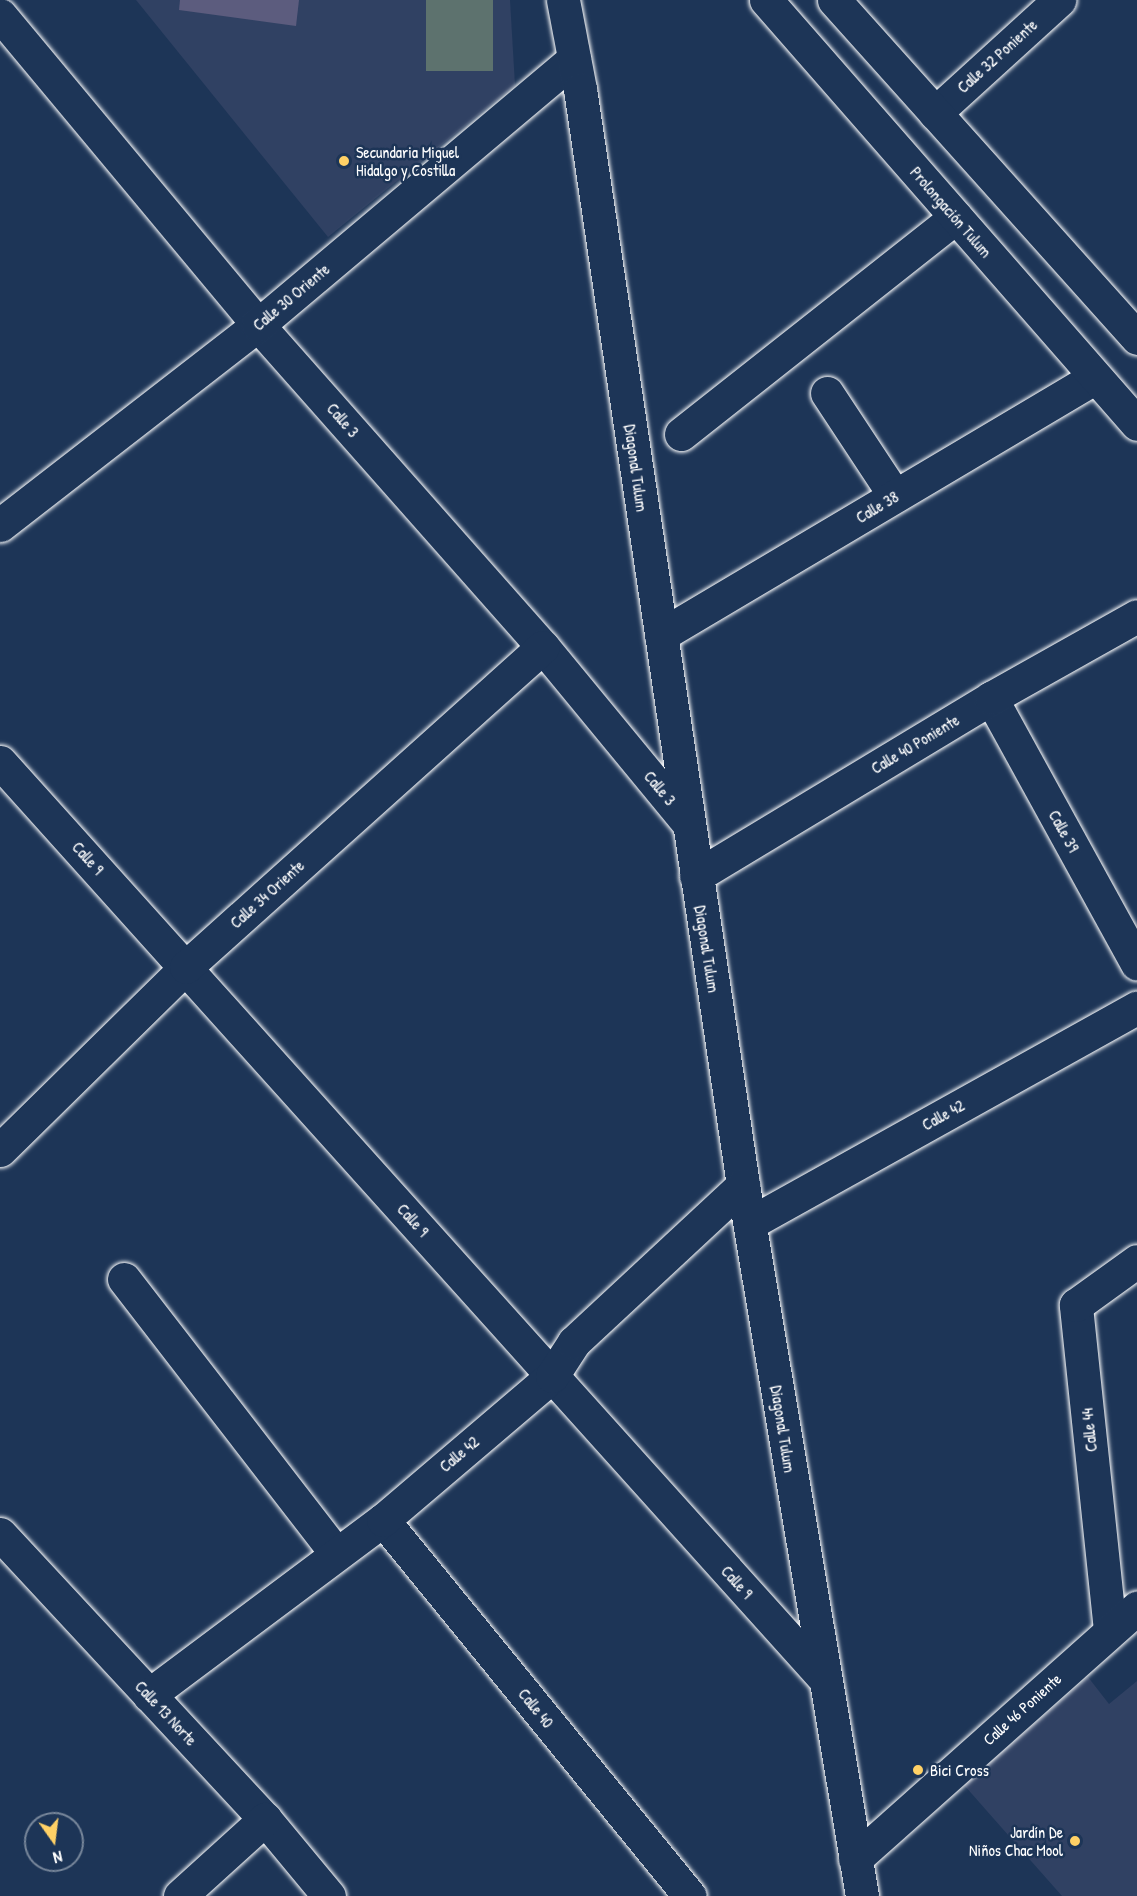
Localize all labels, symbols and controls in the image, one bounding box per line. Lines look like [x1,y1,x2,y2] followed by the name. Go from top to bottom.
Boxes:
[953,15,1041,97] street label: Calle 32 Poniente
[356,142,459,180] place label: Secundaria Miguel Hidalgo y Costilla
[337,154,351,168] marker: Secundaria Miguel Hidalgo y Costilla
[906,163,996,261] street label: Prolongación Tulum
[249,259,333,335] street label: Calle 30 Oriente
[323,399,363,441] street label: Calle 3
[620,423,652,513] street label: Diagonal Tulum
[852,487,902,527] street label: Calle 38
[868,710,962,778] street label: Calle 40 Poniente
[640,767,680,809] street label: Calle 3
[1045,807,1083,855] street label: Calle 39
[68,838,108,878] street label: Calle 9
[226,856,308,932] street label: Calle 34 Oriente
[691,904,723,994] street label: Diagonal Tulum
[918,1096,968,1134] street label: Calle 42
[393,1200,433,1240] street label: Calle 9
[767,1384,799,1474] street label: Diagonal Tulum
[1077,1407,1101,1453] street label: Calle 44
[435,1432,483,1476] street label: Calle 42
[717,1562,757,1602] street label: Calle 9
[979,1669,1065,1749] street label: Calle 46 Poniente
[131,1677,201,1749] street label: Calle 13 Norte
[514,1684,558,1732] street label: Calle 40
[930,1760,989,1780] place label: Bici Cross
[911,1763,925,1777] marker: Bici Cross
[24,1812,84,1872] north arrow
[969,1822,1063,1860] place label: Jardín De Niños Chac Mool
[1068,1834,1082,1848] marker: Jardín De Niños Chac Mool
[51,1846,65,1869] text: N

